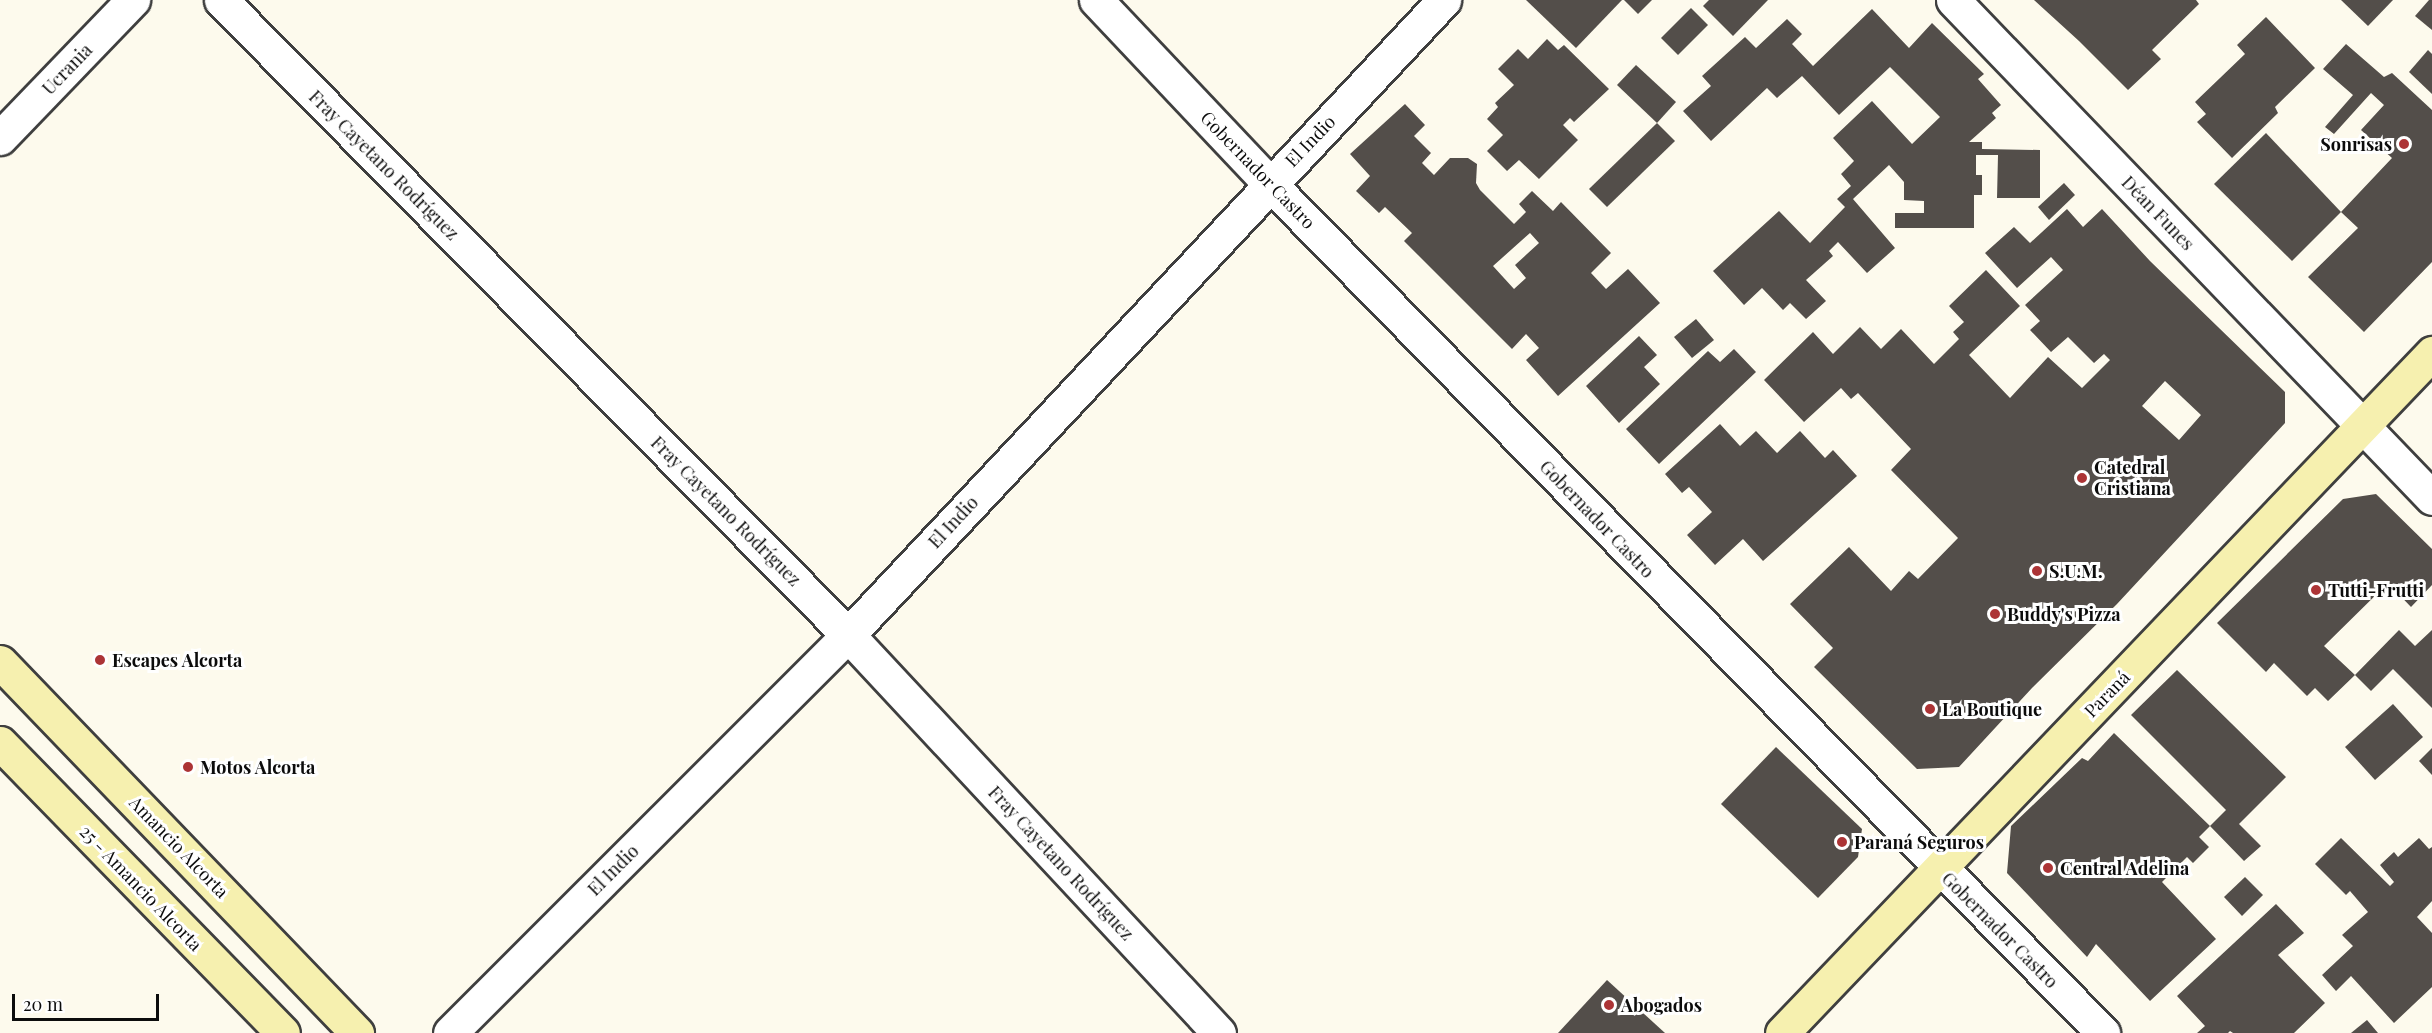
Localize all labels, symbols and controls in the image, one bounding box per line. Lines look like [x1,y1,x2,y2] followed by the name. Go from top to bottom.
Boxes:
[37,39,97,99] street label: Ucrania
[305,86,463,244] street label: Fray Cayetano Rodríguez
[1196,107,1320,233] street label: Gobernador Castro
[1280,111,1340,171] street label: El Indio
[2320,133,2392,155] place label: Sonrisas
[2397,137,2411,151] marker: Sonrisas
[2117,171,2199,255] street label: Déan Funes
[647,432,805,590] street label: Fray Cayetano Rodríguez
[1535,456,1659,582] street label: Gobernador Castro
[2094,457,2171,500] place label: Catedral Cristiana
[2075,471,2089,485] marker: Catedral Cristiana
[924,492,982,552] street label: El Indio
[2049,560,2103,582] place label: S.U.M.
[2030,564,2044,578] marker: S.U.M.
[2328,579,2424,601] place label: Tutti-Frutti
[2309,583,2323,597] marker: Tutti-Frutti
[2007,603,2121,625] place label: Buddy's Pizza
[1988,607,2002,621] marker: Buddy's Pizza
[112,649,243,671] place label: Escapes Alcorta
[93,653,107,667] marker: Escapes Alcorta
[2080,666,2134,722] street label: Paraná
[1942,698,2042,720] place label: La Boutique
[1923,702,1937,716] marker: La Boutique
[200,756,316,778] place label: Motos Alcorta
[181,760,195,774] marker: Motos Alcorta
[984,781,1138,945] street label: Fray Cayetano Rodríguez
[125,791,233,903] street label: Amancio Alcorta
[75,820,207,956] street label: 25 - Amancio Alcorta
[1854,831,1984,853] place label: Paraná Seguros
[1835,835,1849,849] marker: Paraná Seguros
[583,840,643,900] street label: El Indio
[2060,857,2190,879] place label: Central Adelina
[2041,861,2055,875] marker: Central Adelina
[1937,867,2063,993] street label: Gobernador Castro
[15,982,162,1020] scale bar
[23,992,63,1016] text: 20 m
[1621,994,1702,1016] place label: Abogados
[1602,998,1616,1012] marker: Abogados

